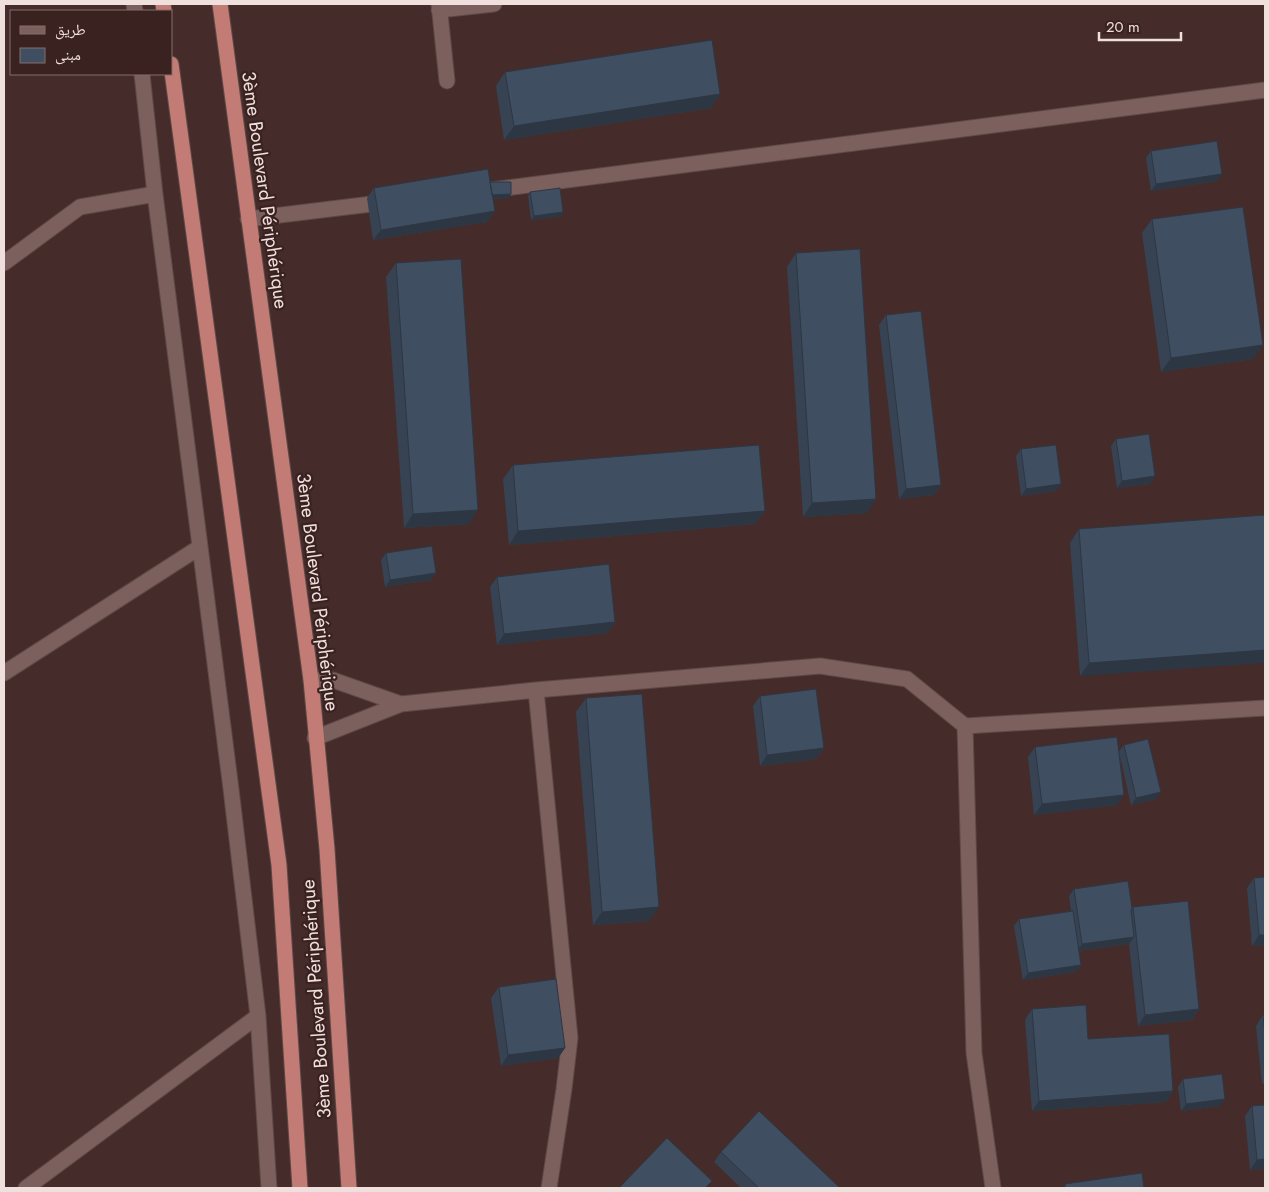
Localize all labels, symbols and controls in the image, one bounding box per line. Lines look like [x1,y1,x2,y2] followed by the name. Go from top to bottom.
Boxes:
[10,10,172,75] legend
[1099,10,1182,42] scale bar
[1106,16,1140,38] text: 20 m
[55,19,86,41] text: طريق
[55,44,81,66] text: مبنى
[235,70,295,311] street label: 3ème Boulevard Périphérique
[290,471,346,713] street label: 3ème Boulevard Périphérique
[294,878,338,1119] street label: 3ème Boulevard Périphérique

